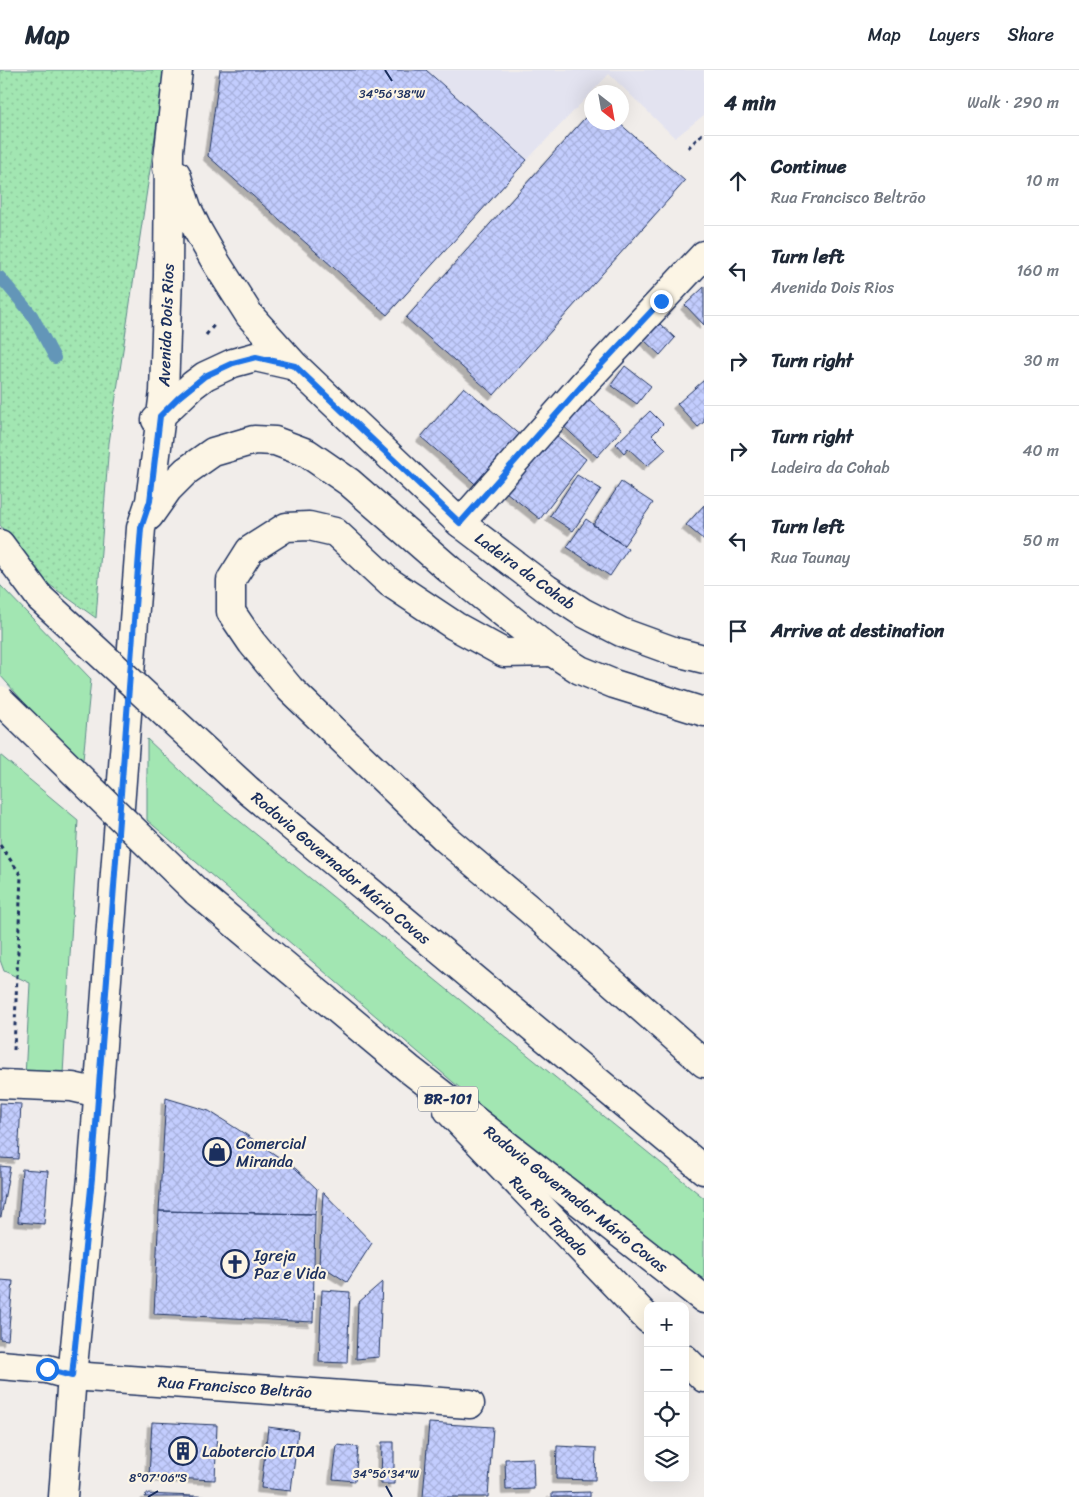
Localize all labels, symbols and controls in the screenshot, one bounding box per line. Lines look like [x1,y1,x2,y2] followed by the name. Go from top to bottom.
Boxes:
[25,14,69,56] text: Map
[868,19,901,51] text: Map
[929,19,980,51] text: Layers
[1008,19,1054,51] text: Share
[359,83,426,105] text: 34°56'38"W
[724,84,776,122] text: 4 min
[584,85,629,130] north arrow
[967,88,1059,117] text: Walk · 290 m
[771,150,847,183] text: Continue
[1026,166,1059,195] text: 10 m
[724,167,752,195] icon: ahead
[771,183,926,212] text: Rua Francisco Beltrão
[771,240,844,273] text: Turn left
[1016,256,1059,285] text: 160 m
[724,257,752,285] icon: left
[149,262,183,388] street label: Avenida Dois Rios
[771,273,894,302] text: Avenida Dois Rios
[650,290,673,313] route end
[771,344,853,377] text: Turn right
[1024,346,1059,375] text: 30 m
[724,347,752,375] icon: right
[771,420,853,453] text: Turn right
[1022,436,1059,465] text: 40 m
[724,437,752,465] icon: right
[771,453,890,482] text: Ladeira da Cohab
[771,510,844,543] text: Turn left
[468,524,582,618] street label: Ladeira da Cohab
[1023,526,1059,555] text: 50 m
[724,527,752,555] icon: left
[771,543,850,572] text: Rua Taunay
[771,614,944,647] text: Arrive at destination
[724,617,752,645] icon: arrive
[245,784,438,953] street label: Rodovia Governador Mário Covas
[418,1086,478,1112] road number: BR-101
[477,1118,675,1281] street label: Rodovia Governador Mário Covas
[236,1129,307,1176] place label: Comercial Miranda
[202,1137,232,1167] shop icon: Comercial Miranda
[502,1168,596,1264] street label: Rua Rio Tapado
[253,1241,326,1288] place label: Igreja Paz e Vida
[220,1249,250,1279] church icon: Igreja Paz e Vida
[644,1302,689,1482] map controls
[644,1302,689,1347] button: +
[644,1347,689,1392] button: −
[36,1358,59,1381] route start
[157,1367,313,1407] street label: Rua Francisco Beltrão
[644,1392,689,1437] button: locate
[168,1436,198,1466] building icon: Labotercio LTDA
[202,1437,315,1466] place label: Labotercio LTDA
[644,1437,689,1482] button: layers
[353,1463,420,1485] text: 34°56'34"W
[129,1467,188,1489] text: 8°07'06"S

